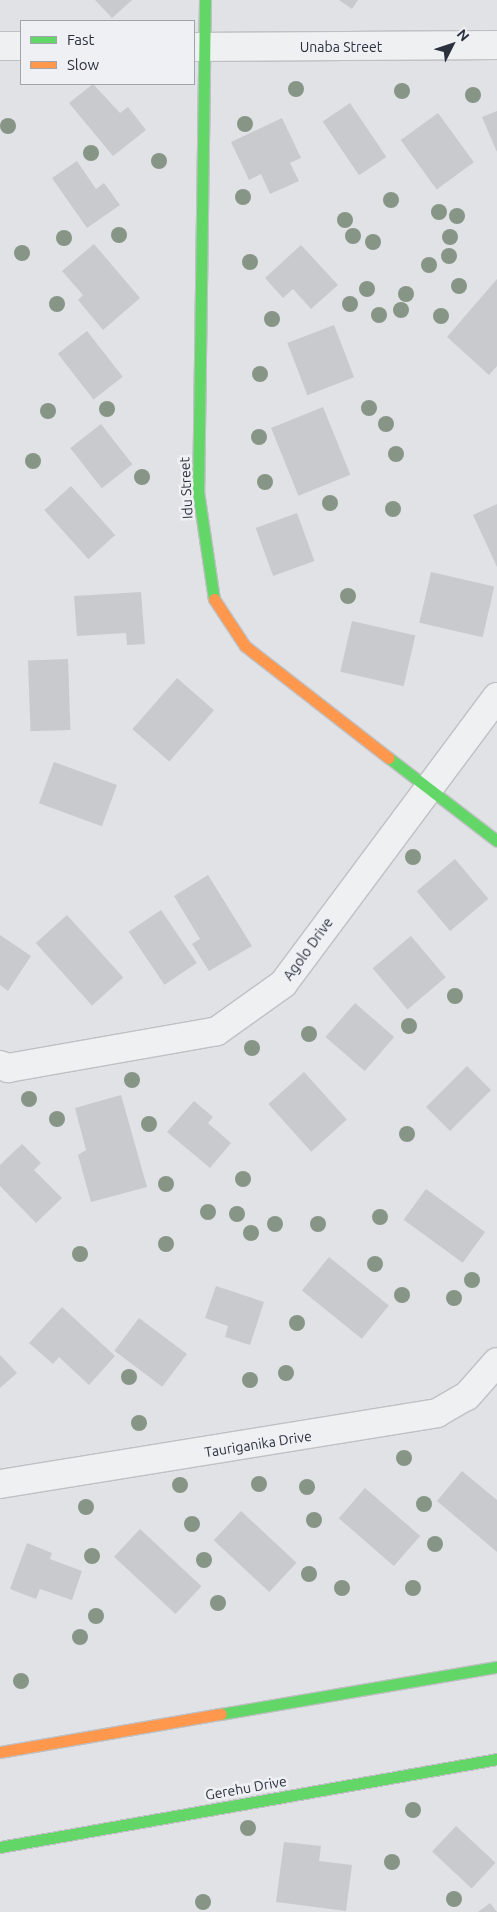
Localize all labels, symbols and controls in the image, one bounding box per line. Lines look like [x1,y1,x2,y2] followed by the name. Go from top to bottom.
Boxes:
[20,20,195,85] legend
[427,20,477,70] north arrow
[454,26,473,44] text: N
[67,31,94,48] text: Fast
[300,39,382,55] street label: Unaba Street
[67,56,99,73] text: Slow
[176,457,196,519] street label: Idu Street
[280,914,336,984] street label: Agolo Drive
[203,1427,313,1461] street label: Tauriganika Drive
[204,1773,288,1803] street label: Gerehu Drive

